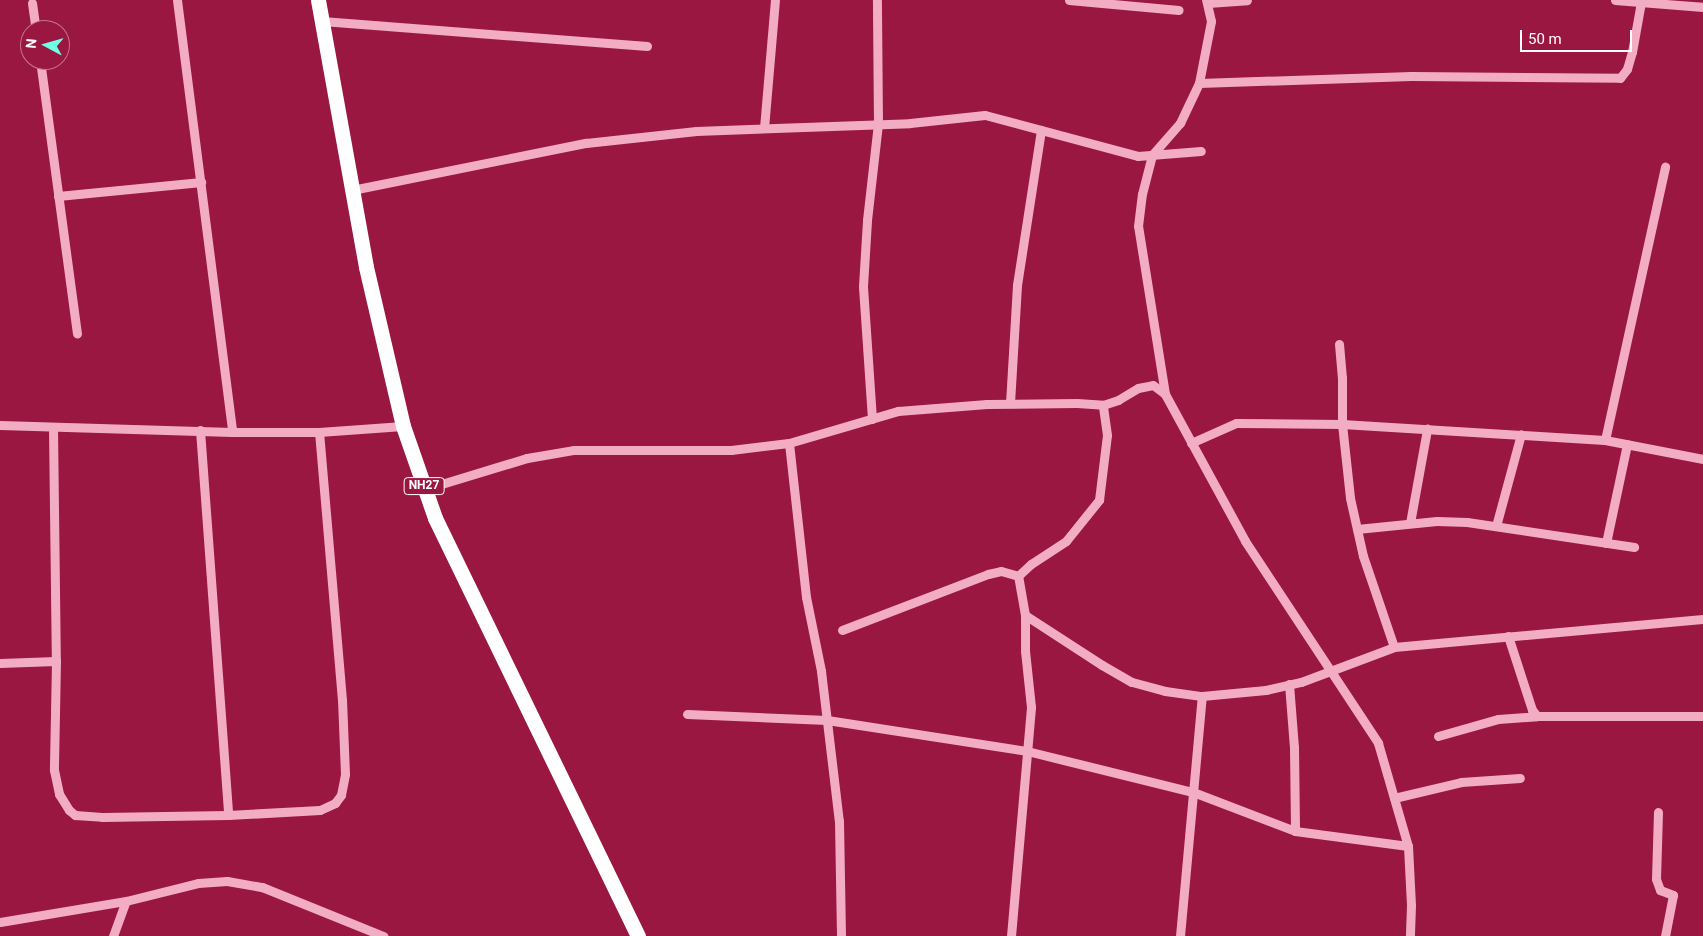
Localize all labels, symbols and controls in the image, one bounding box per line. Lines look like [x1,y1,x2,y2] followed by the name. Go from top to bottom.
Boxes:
[20,20,70,70] north arrow
[1523,20,1636,52] scale bar
[1528,30,1562,48] text: 50 m
[23,38,40,49] text: N
[403,476,445,496] road number: NH27

